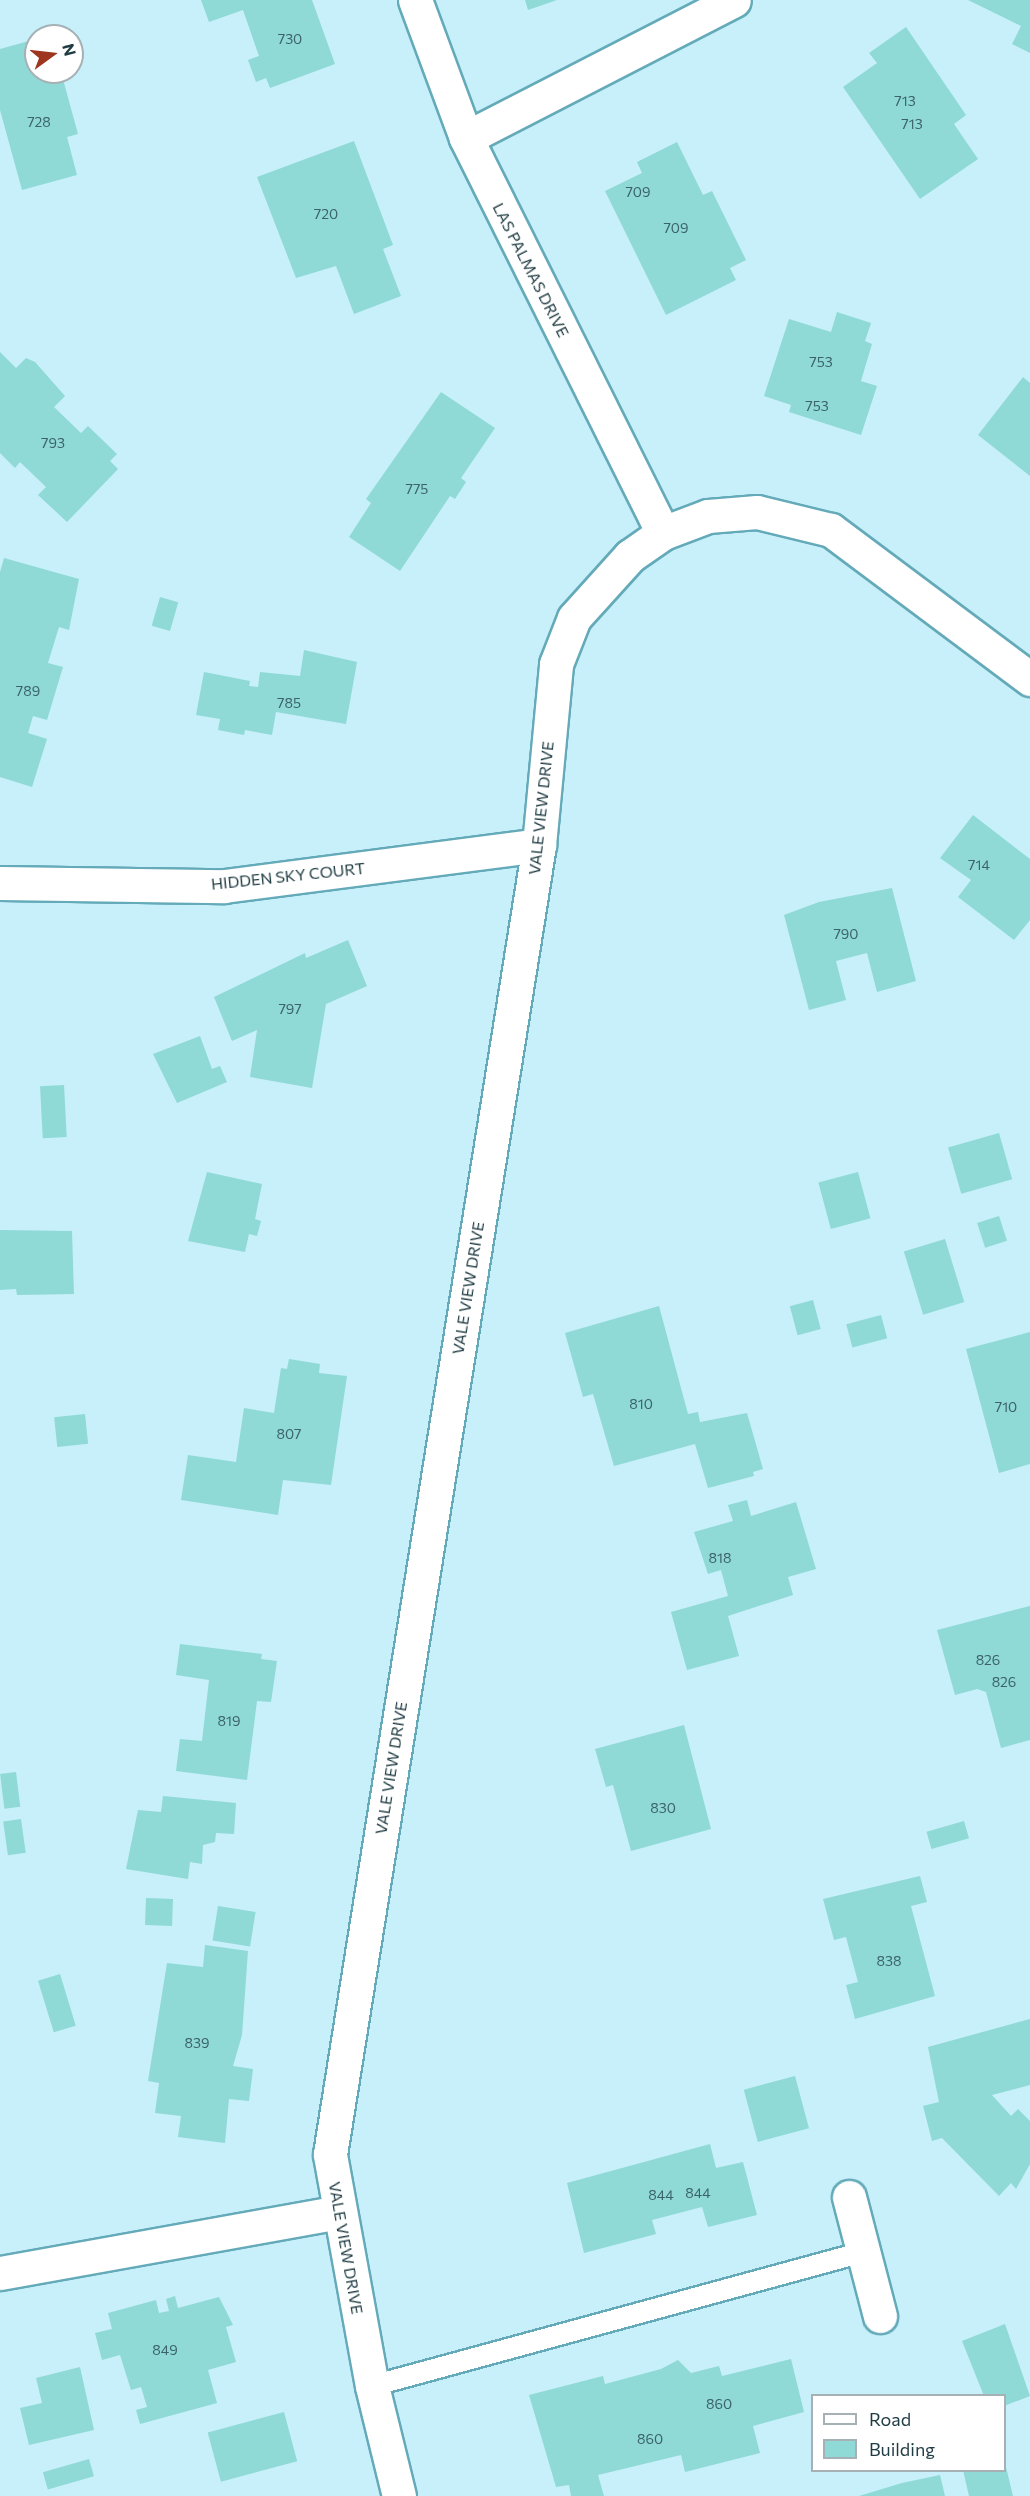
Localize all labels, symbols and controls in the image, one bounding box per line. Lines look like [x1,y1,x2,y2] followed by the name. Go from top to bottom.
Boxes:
[24,24,84,84] north arrow
[278,31,302,47] house number: 730
[59,41,81,58] text: N
[894,93,916,109] house number: 713
[27,114,51,130] house number: 728
[901,116,923,132] house number: 713
[626,184,650,200] house number: 709
[489,200,573,340] street label: LAS PALMAS DRIVE
[314,206,338,222] house number: 720
[664,220,688,236] house number: 709
[809,354,833,370] house number: 753
[805,398,829,414] house number: 753
[41,435,65,451] house number: 793
[406,481,428,497] house number: 775
[16,683,40,699] house number: 789
[277,695,301,711] house number: 785
[524,740,558,876] street label: VALE VIEW DRIVE
[968,857,990,873] house number: 714
[210,858,366,894] street label: HIDDEN SKY COURT
[834,926,858,942] house number: 790
[278,1001,302,1017] house number: 797
[448,1220,488,1356] street label: VALE VIEW DRIVE
[629,1396,653,1412] house number: 810
[995,1399,1017,1415] house number: 710
[277,1426,301,1442] house number: 807
[709,1550,731,1566] house number: 818
[976,1652,1000,1668] house number: 826
[992,1674,1016,1690] house number: 826
[371,1700,411,1836] street label: VALE VIEW DRIVE
[218,1713,240,1729] house number: 819
[650,1800,676,1816] house number: 830
[877,1953,901,1969] house number: 838
[185,2035,209,2051] house number: 839
[325,2180,367,2316] street label: VALE VIEW DRIVE
[685,2185,711,2201] house number: 844
[648,2187,674,2203] house number: 844
[152,2342,178,2358] house number: 849
[811,2394,1006,2472] legend
[706,2396,732,2412] house number: 860
[869,2408,911,2430] text: Road
[637,2431,663,2447] house number: 860
[869,2438,935,2460] text: Building

